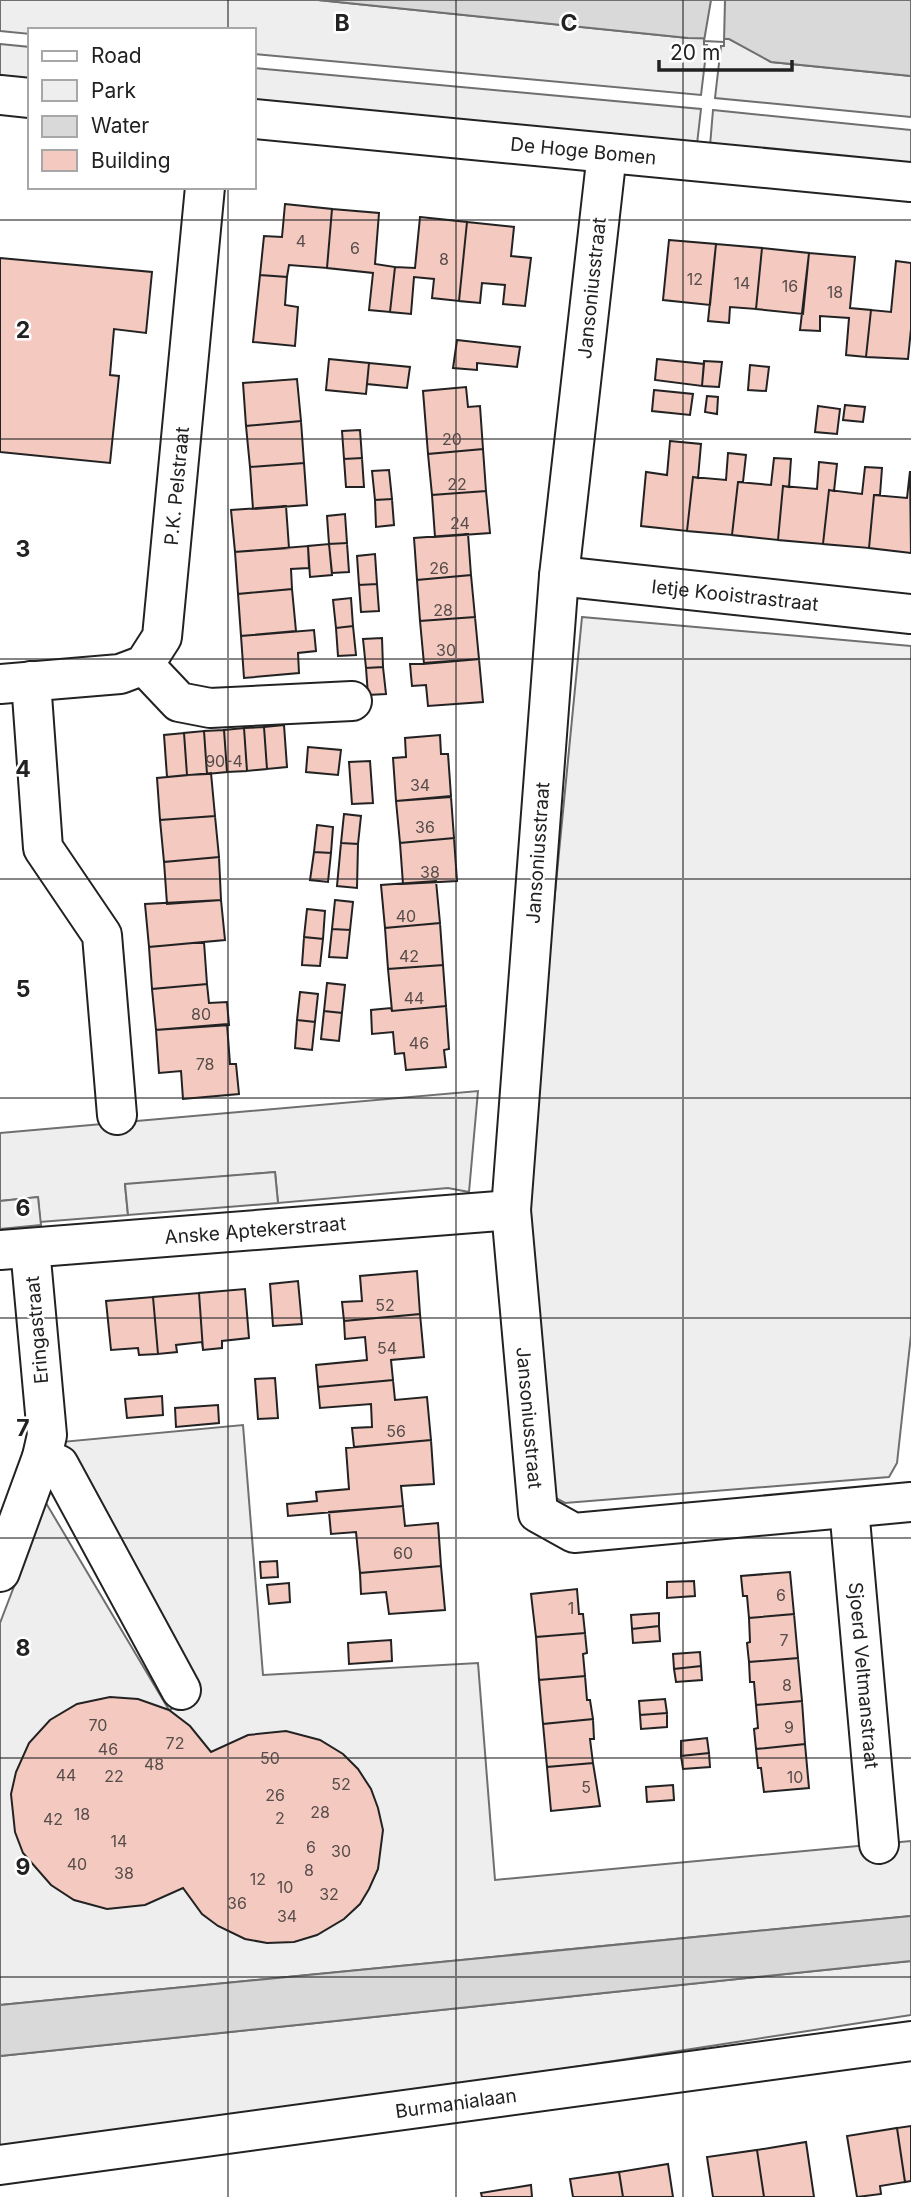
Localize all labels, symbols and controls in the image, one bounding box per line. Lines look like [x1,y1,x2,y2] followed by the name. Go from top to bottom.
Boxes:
[334,9,350,37] text: B
[560,9,578,37] text: C
[28,28,256,189] legend
[659,28,792,72] scale bar
[670,40,720,65] text: 20 m
[91,43,142,68] text: Road
[91,78,136,103] text: Park
[91,113,149,138] text: Water
[509,132,658,169] street label: De Hoge Bomen
[91,148,171,173] text: Building
[573,216,611,360] street label: Jansoniusstraat
[296,231,306,251] house number: 4
[350,238,360,258] house number: 6
[439,249,449,269] house number: 8
[687,269,703,289] house number: 12
[734,273,750,293] house number: 14
[782,276,798,296] house number: 16
[827,282,843,302] house number: 18
[16,316,30,344] text: 2
[159,426,194,546] street label: P.K. Pelstraat
[442,429,462,449] house number: 20
[447,474,467,494] house number: 22
[450,513,470,533] house number: 24
[16,535,30,563] text: 3
[429,558,449,578] house number: 26
[650,575,820,615] street label: Ietje Kooistrastraat
[433,600,453,620] house number: 28
[436,640,456,660] house number: 30
[205,751,243,771] house number: 90-4
[15,755,31,783] text: 4
[410,775,430,795] house number: 34
[522,781,554,925] street label: Jansoniusstraat
[415,817,435,837] house number: 36
[420,862,440,882] house number: 38
[396,906,416,926] house number: 40
[399,946,419,966] house number: 42
[16,975,30,1003] text: 5
[404,988,424,1008] house number: 44
[191,1004,211,1024] house number: 80
[409,1033,429,1053] house number: 46
[196,1054,214,1074] house number: 78
[16,1194,30,1222] text: 6
[164,1211,347,1249] street label: Anske Aptekerstraat
[21,1275,53,1385] street label: Eringastraat
[375,1295,395,1315] house number: 52
[377,1338,397,1358] house number: 54
[512,1346,547,1490] street label: Jansoniusstraat
[16,1414,30,1442] text: 7
[386,1421,406,1441] house number: 56
[393,1543,413,1563] house number: 60
[844,1581,884,1769] street label: Sjoerd Veltmanstraat
[776,1585,786,1605] house number: 6
[568,1598,574,1618] house number: 1
[779,1630,789,1650] house number: 7
[16,1634,30,1662] text: 8
[782,1675,792,1695] house number: 8
[89,1715,107,1735] house number: 70
[784,1717,794,1737] house number: 9
[166,1733,184,1753] house number: 72
[98,1739,118,1759] house number: 46
[260,1748,280,1768] house number: 50
[144,1754,164,1774] house number: 48
[56,1765,76,1785] house number: 44
[104,1766,124,1786] house number: 22
[787,1767,803,1787] house number: 10
[331,1774,351,1794] house number: 52
[581,1777,591,1797] house number: 5
[265,1785,285,1805] house number: 26
[310,1802,330,1822] house number: 28
[74,1804,90,1824] house number: 18
[275,1808,285,1828] house number: 2
[43,1809,63,1829] house number: 42
[111,1831,127,1851] house number: 14
[306,1837,316,1857] house number: 6
[331,1841,351,1861] house number: 30
[16,1853,30,1881] text: 9
[67,1854,87,1874] house number: 40
[304,1860,314,1880] house number: 8
[114,1863,134,1883] house number: 38
[250,1869,266,1889] house number: 12
[277,1877,293,1897] house number: 10
[319,1884,339,1904] house number: 32
[227,1893,247,1913] house number: 36
[277,1906,297,1926] house number: 34
[394,2083,518,2123] street label: Burmanialaan

